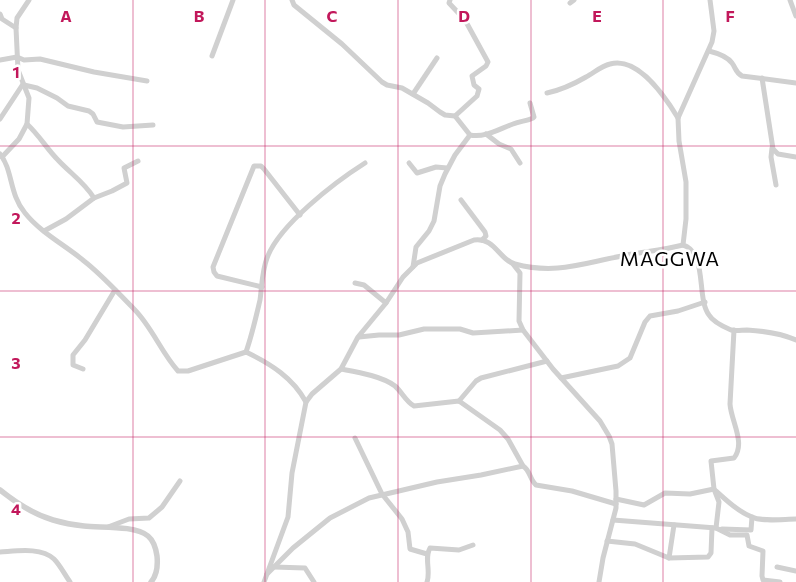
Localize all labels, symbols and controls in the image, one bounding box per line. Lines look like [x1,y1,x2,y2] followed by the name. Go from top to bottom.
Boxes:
[60,6,72,25] text: A
[194,6,205,25] text: B
[327,6,338,25] text: C
[458,6,470,25] text: D
[592,6,602,25] text: E
[725,6,735,25] text: F
[12,62,20,81] text: 1
[11,208,21,227] text: 2
[620,246,720,270] district label: MAGGWA
[11,353,21,372] text: 3
[11,499,21,518] text: 4

